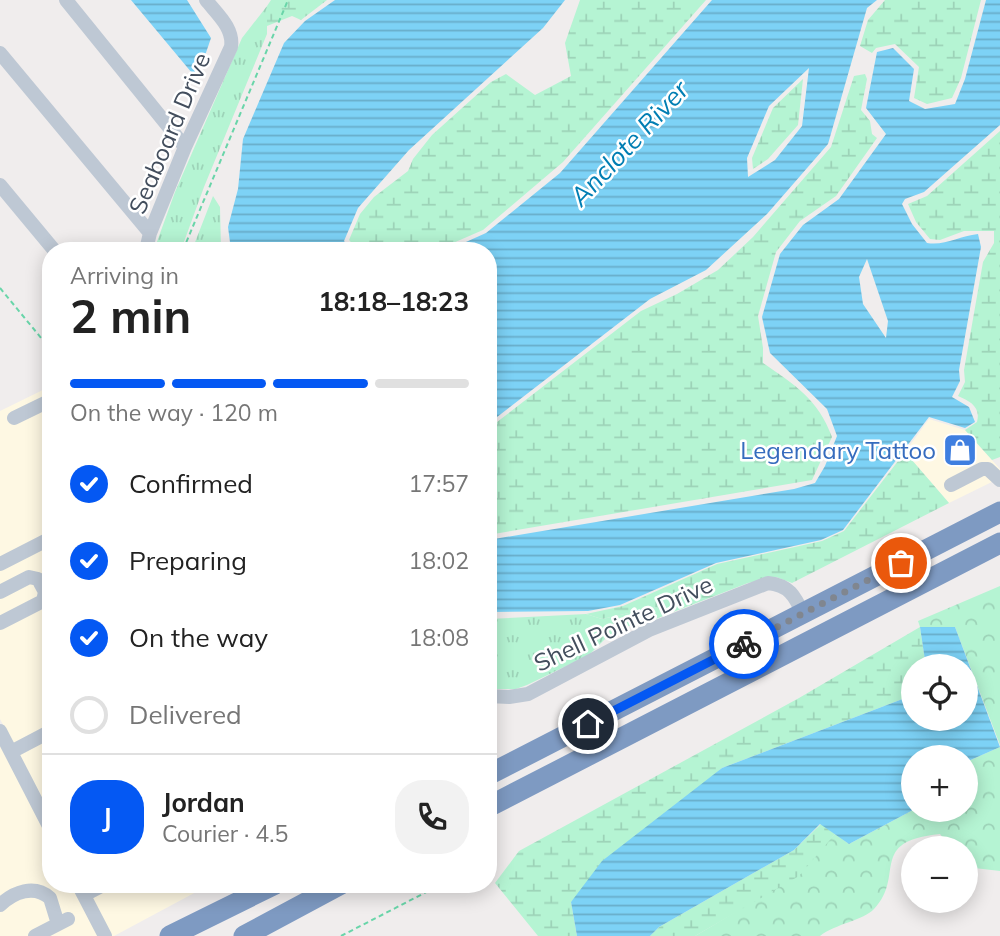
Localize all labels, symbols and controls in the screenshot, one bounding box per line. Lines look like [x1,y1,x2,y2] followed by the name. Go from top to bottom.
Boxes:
[122,48,216,218] street label: Seaboard Drive
[562,72,696,213] water label: Anclote River
[70,261,179,290] text: Arriving in
[318,285,469,318] text: 18:18–18:23
[70,287,191,345] text: 2 min
[70,398,278,427] text: On the way · 120 m
[941,431,979,469] shop icon: Legendary Tattoo
[740,435,936,465] place label: Legendary Tattoo
[70,465,108,503] icon: check
[129,467,253,500] text: Confirmed
[409,469,469,498] text: 17:57
[871,533,931,593] pin
[70,542,108,580] icon: check
[129,544,247,577] text: Preparing
[882,544,920,582] icon: bag
[409,546,469,575] text: 18:02
[529,568,717,678] street label: Shell Pointe Drive
[709,609,779,679] courier
[70,619,108,657] icon: check
[129,621,268,654] text: On the way
[409,623,469,652] text: 18:08
[725,625,763,663] icon: bike
[901,654,978,913] map controls
[901,654,978,731] button: locate
[558,694,618,754] pin
[129,698,242,731] text: Delivered
[569,705,607,743] icon: home
[901,745,978,822] button: +
[395,780,469,854] button: phone
[162,786,245,819] text: Jordan
[102,801,112,834] text: J
[162,819,288,848] text: Courier · 4.5
[901,836,978,913] button: −

